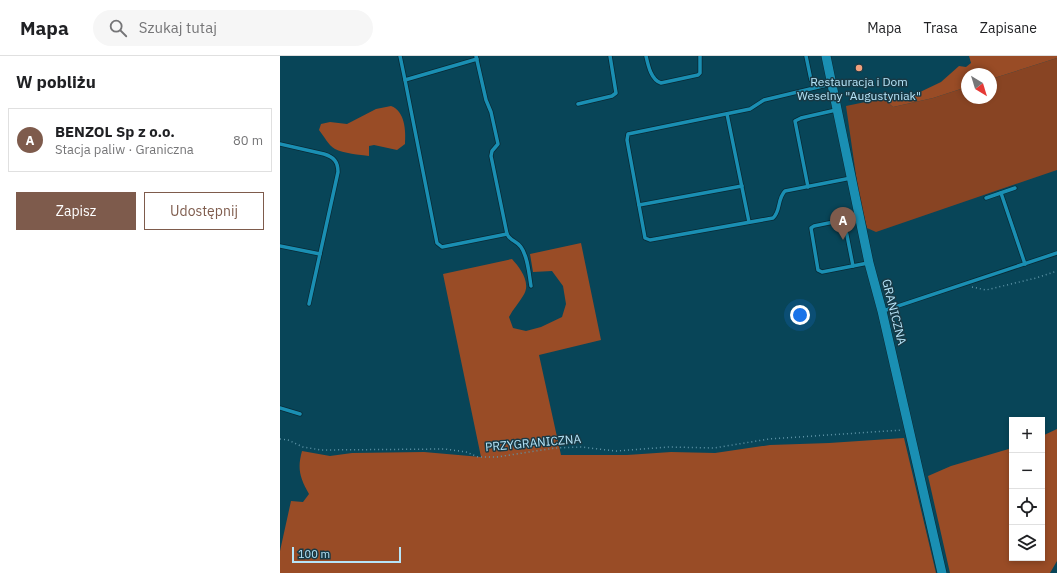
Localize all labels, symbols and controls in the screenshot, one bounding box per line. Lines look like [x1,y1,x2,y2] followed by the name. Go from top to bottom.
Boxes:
[93,10,373,46] search box
[20,16,69,40] text: Mapa
[107,17,129,39] icon: search
[139,18,217,37] text: Szukaj tutaj
[867,19,902,37] text: Mapa
[924,19,958,37] text: Trasa
[980,19,1037,37] text: Zapisane
[854,63,864,73] marker: Restauracja i Dom Weselny "Augustyniak"
[961,68,997,104] north arrow
[16,71,96,93] text: W pobliżu
[797,74,921,103] place label: Restauracja i Dom Weselny "Augustyniak"
[55,122,175,141] text: BENZOL Sp z o.o.
[26,132,34,149] text: A
[233,132,263,149] text: 80 m
[55,141,194,158] text: Stacja paliw · Graniczna
[16,192,136,230] button: Zapisz
[144,192,264,230] button: Udostępnij
[830,207,856,240] pin: A
[879,277,910,347] street label: GRANICZNA
[790,305,810,325] your location
[1009,417,1045,561] map controls
[1009,417,1045,453] button: +
[484,431,582,454] street label: PRZYGRANICZNA
[1009,453,1045,489] button: −
[1009,489,1045,525] button: locate
[1009,525,1045,561] button: layers
[292,545,401,564] scale bar
[298,547,330,561] text: 100 m

